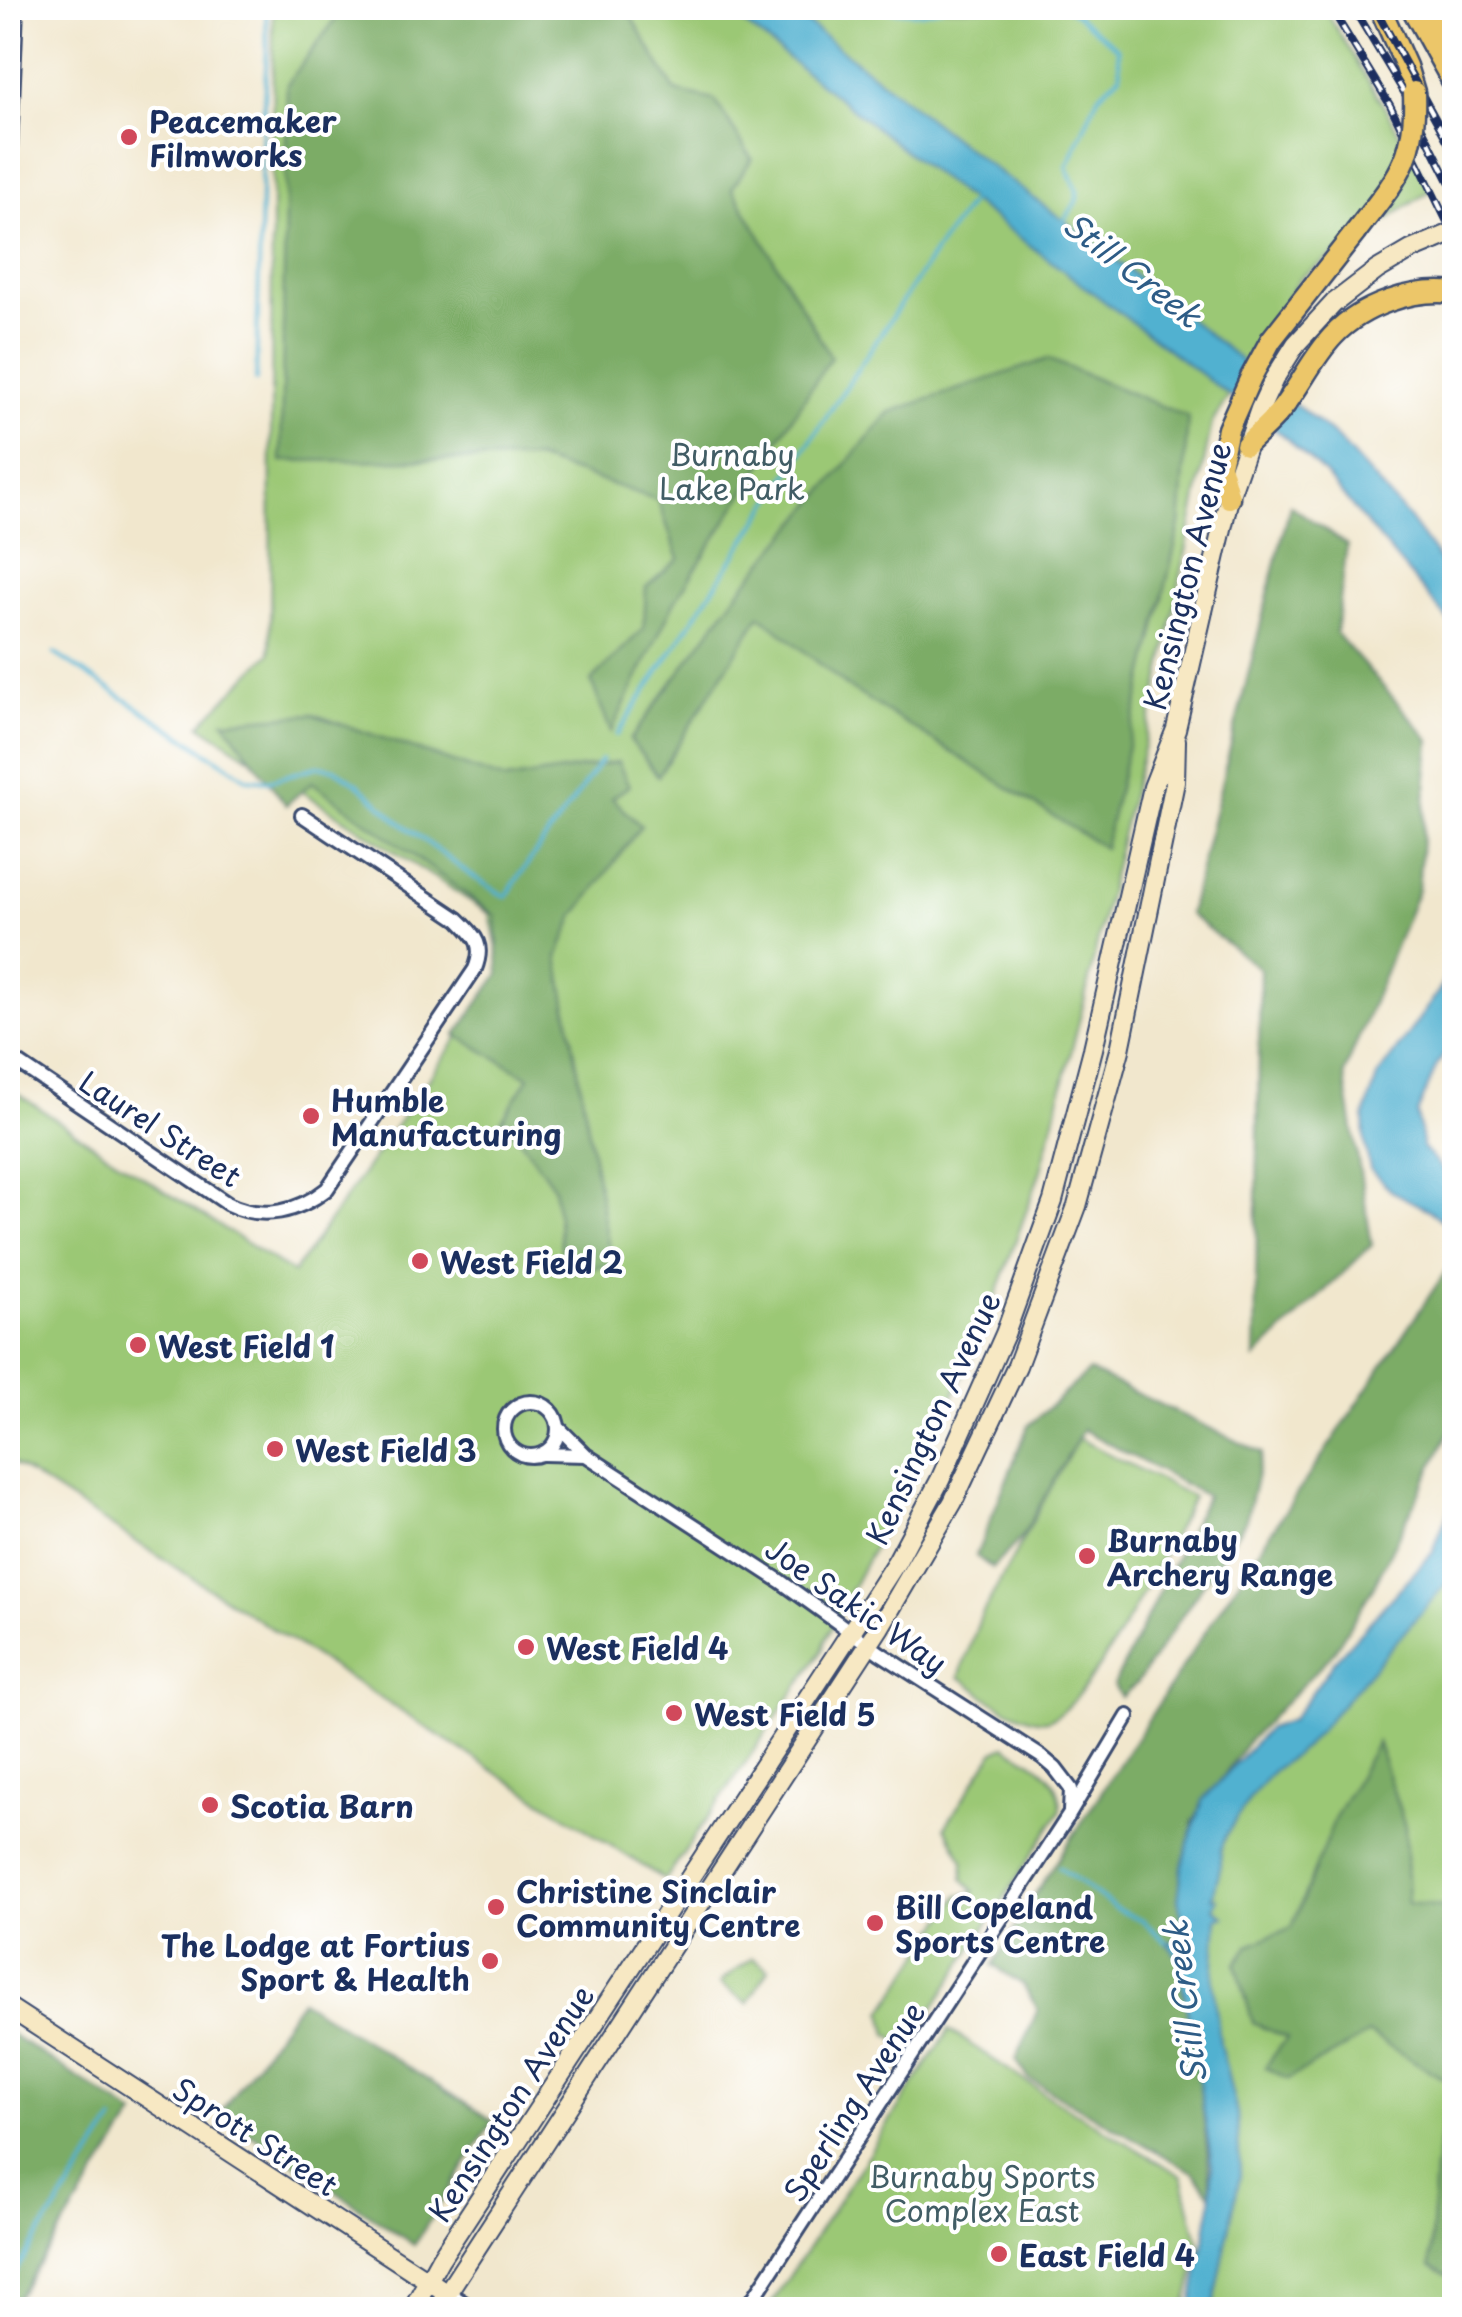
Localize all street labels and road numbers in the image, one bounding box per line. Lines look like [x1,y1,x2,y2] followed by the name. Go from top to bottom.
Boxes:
[1131,437,1241,715] street label: Kensington Avenue
[71,1059,251,1197] street label: Laurel Street
[854,1284,1010,1552] street label: Kensington Avenue
[757,1526,957,1684] street label: Joe Sakic Way
[416,1976,604,2230] street label: Kensington Avenue
[771,1992,935,2210] street label: Sperling Avenue
[165,2066,347,2206] street label: Sprott Street

